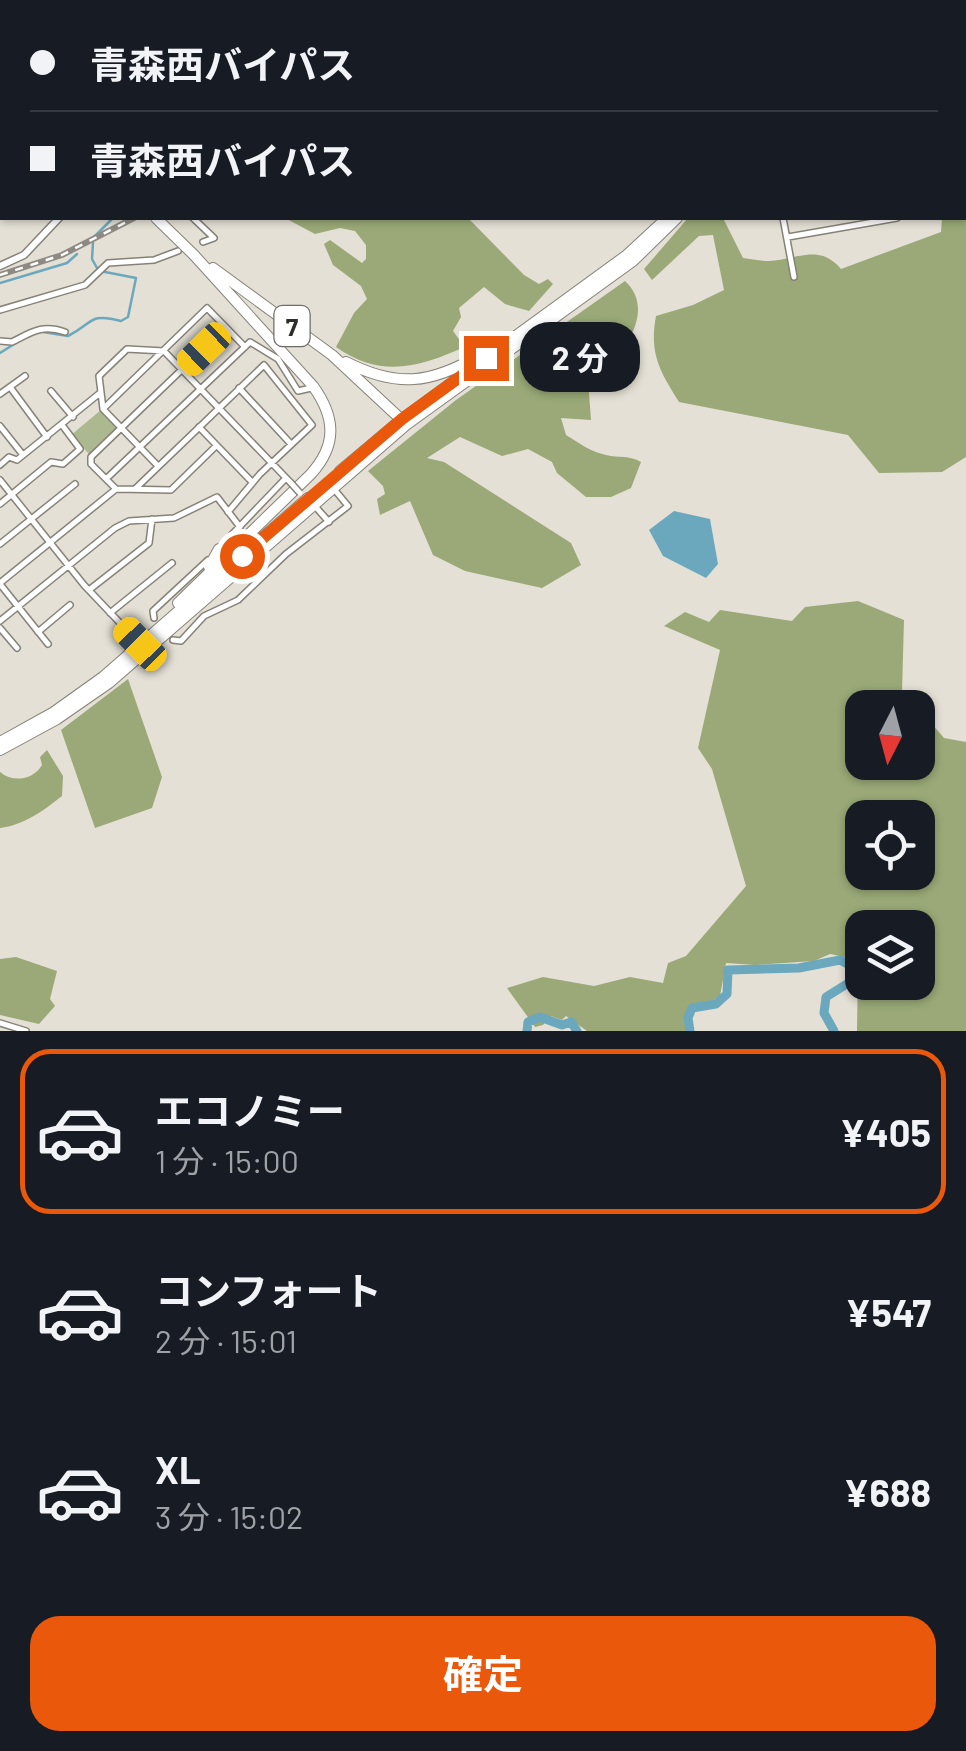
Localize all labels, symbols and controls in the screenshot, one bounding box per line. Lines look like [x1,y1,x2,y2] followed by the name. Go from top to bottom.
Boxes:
[90,41,355,87] text: 青森西バイパス
[90,137,355,183] text: 青森西バイパス
[274,306,310,346] road number: 7
[172,317,236,381] car
[521,323,641,393] callout: 2 分
[464,336,509,381] route end
[552,338,608,376] text: 2 分
[220,534,265,579] route start
[108,612,172,676] car
[845,690,935,780] north arrow
[845,690,935,1000] map controls
[845,800,935,890] button: locate
[845,910,935,1000] button: layers
[35,1087,125,1177] icon: car
[155,1087,345,1133] text: エコノミー
[840,1109,931,1155] text: ¥405
[155,1141,299,1179] text: 1 分 · 15:00
[35,1267,125,1357] icon: car
[155,1267,382,1313] text: コンフォート
[845,1289,931,1335] text: ¥547
[155,1321,297,1359] text: 2 分 · 15:01
[155,1446,201,1492] text: XL
[35,1447,125,1537] icon: car
[843,1469,931,1515] text: ¥688
[155,1497,303,1535] text: 3 分 · 15:02
[30,1616,936,1731] button: 確定

